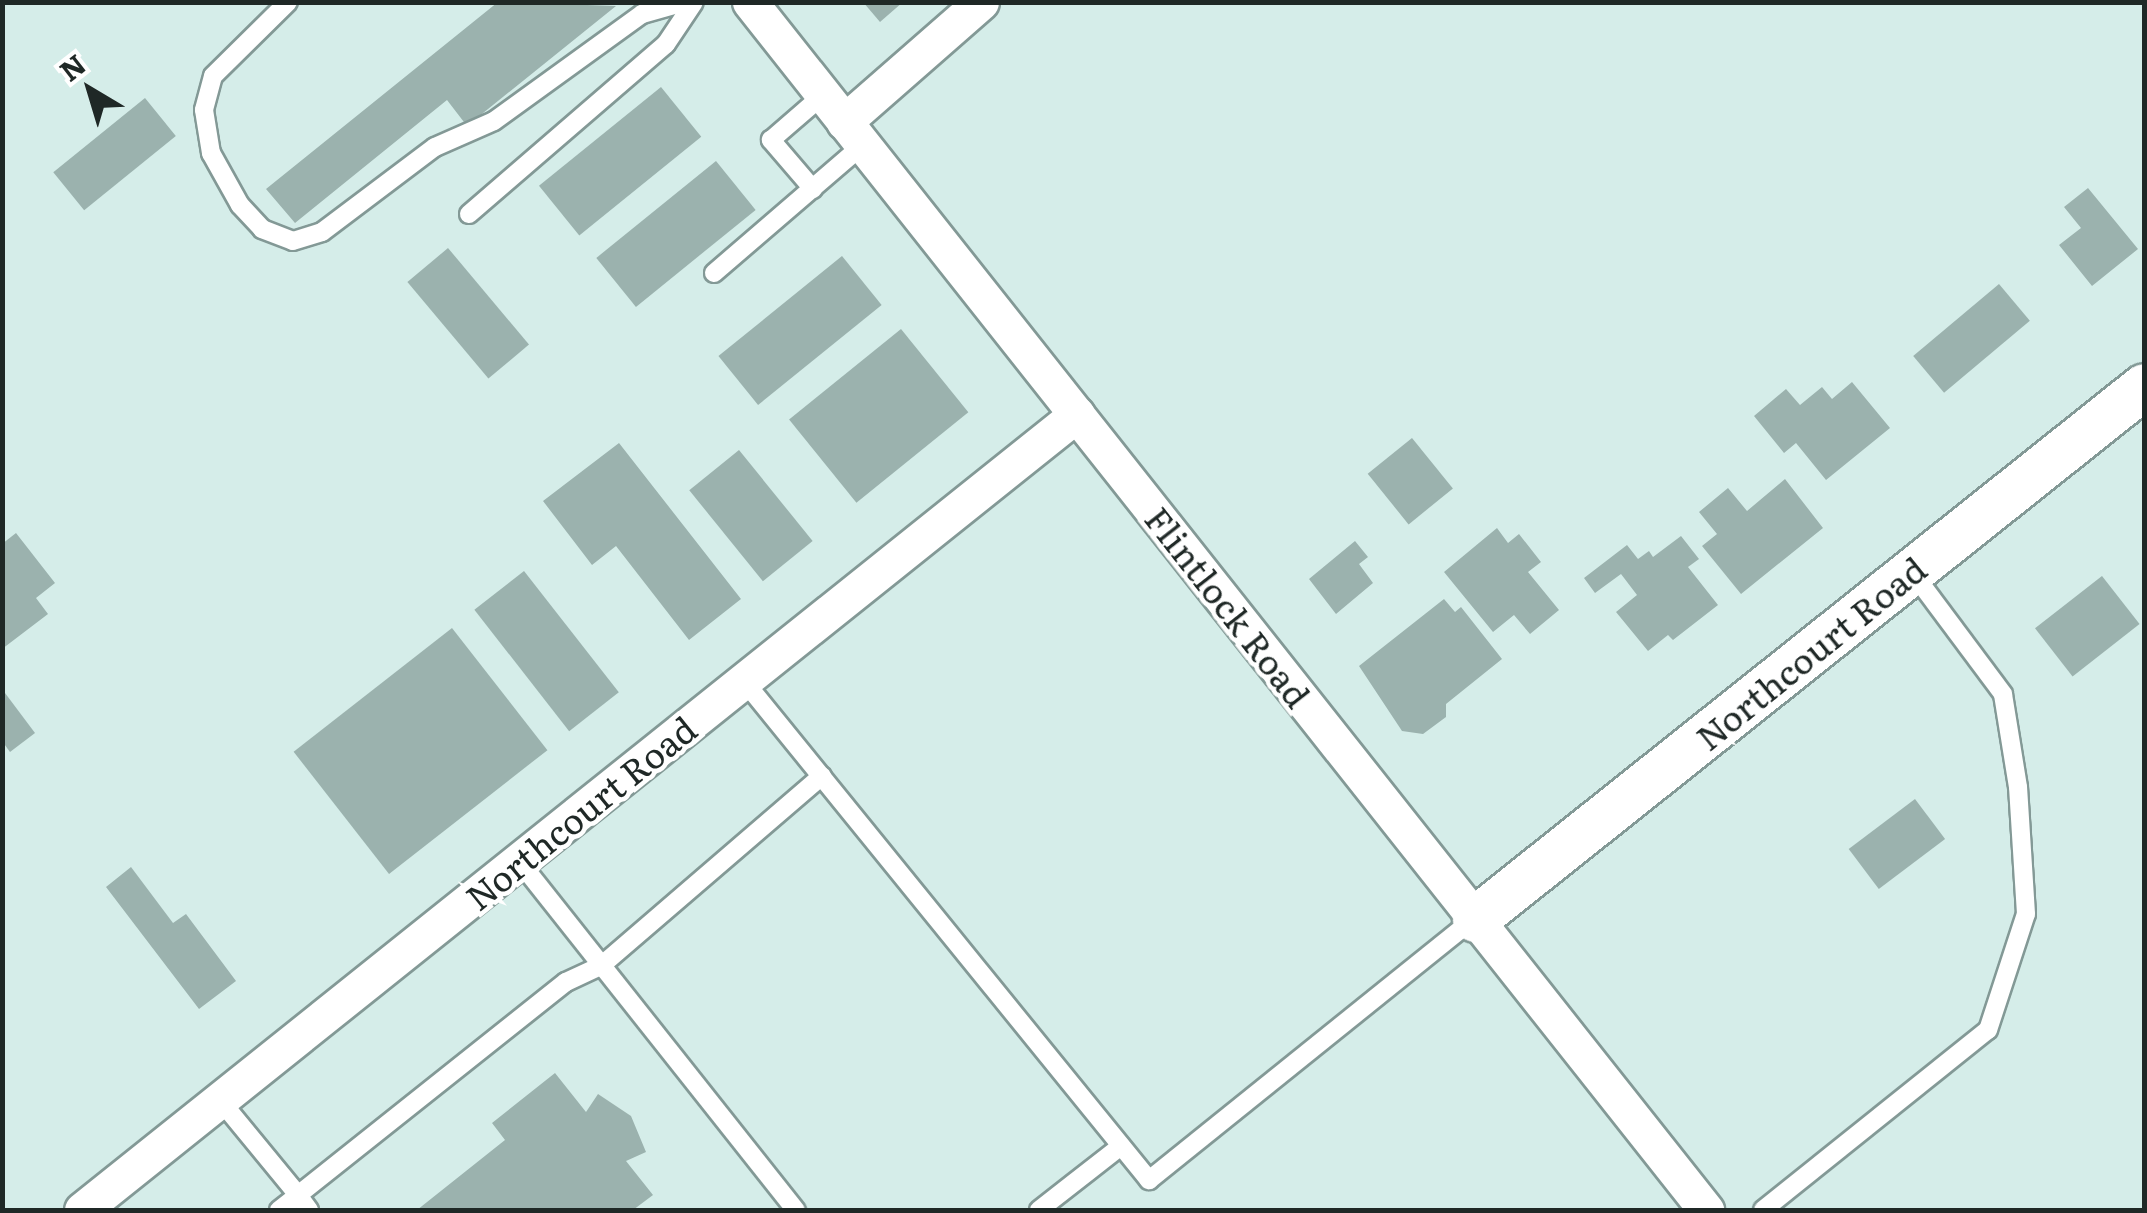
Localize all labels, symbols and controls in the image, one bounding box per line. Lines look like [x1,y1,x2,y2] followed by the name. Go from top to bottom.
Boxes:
[40,40,140,140] north arrow
[49,43,94,90] text: N
[1138,497,1320,715] street label: Flintlock Road
[1687,546,1933,758] street label: Northcourt Road
[457,706,703,918] street label: Northcourt Road

